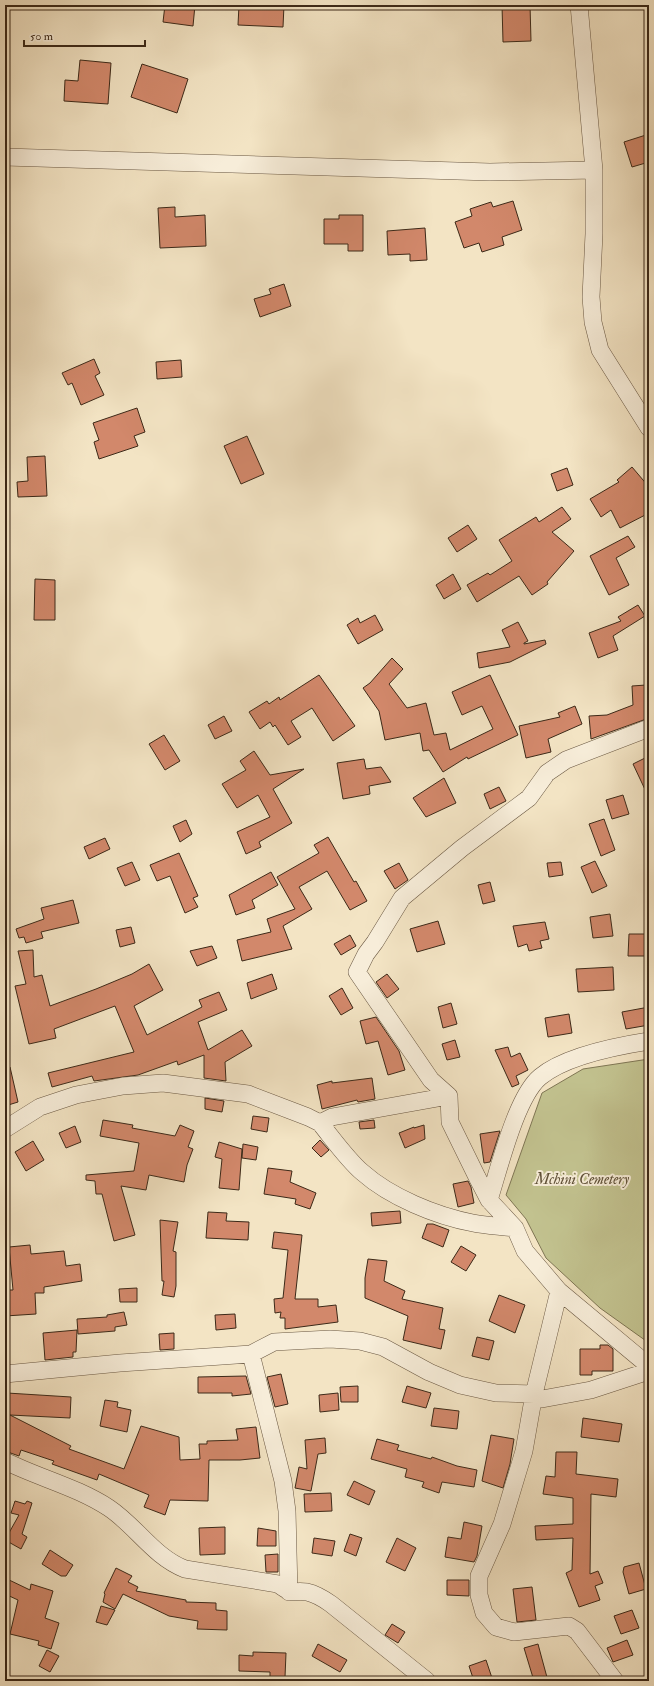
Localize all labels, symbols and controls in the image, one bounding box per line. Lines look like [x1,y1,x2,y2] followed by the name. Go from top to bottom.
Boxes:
[24,22,145,48] scale bar
[30,29,54,44] text: 50 m
[534,1170,630,1189] park label: Mchini Cemetery

